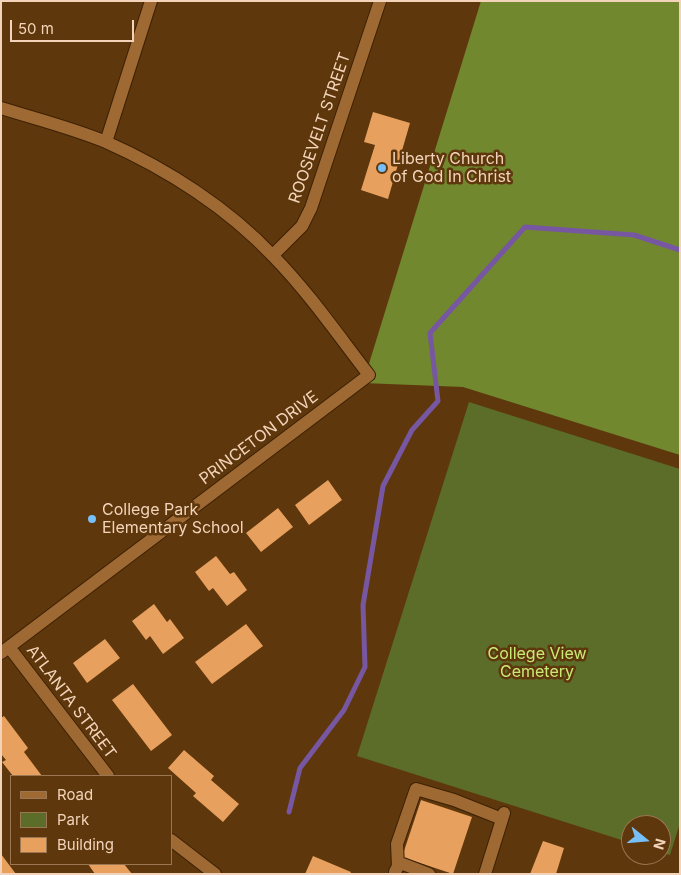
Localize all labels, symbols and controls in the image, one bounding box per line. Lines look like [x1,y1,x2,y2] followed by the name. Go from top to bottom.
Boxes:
[12,10,136,42] scale bar
[18,19,54,38] text: 50 m
[285,50,355,206] street label: ROOSEVELT STREET
[392,149,511,187] place label: Liberty Church of God In Christ
[376,162,388,174] marker: Liberty Church of God In Christ
[196,387,322,489] street label: PRINCETON DRIVE
[102,500,244,538] place label: College Park Elementary School
[86,513,98,525] marker: College Park Elementary School
[22,641,120,763] street label: ATLANTA STREET
[487,644,587,682] park label: College View Cemetery
[10,775,172,865] legend
[57,785,93,804] text: Road
[57,810,89,829] text: Park
[621,815,671,865] north arrow
[57,835,114,854] text: Building
[650,837,670,852] text: N

